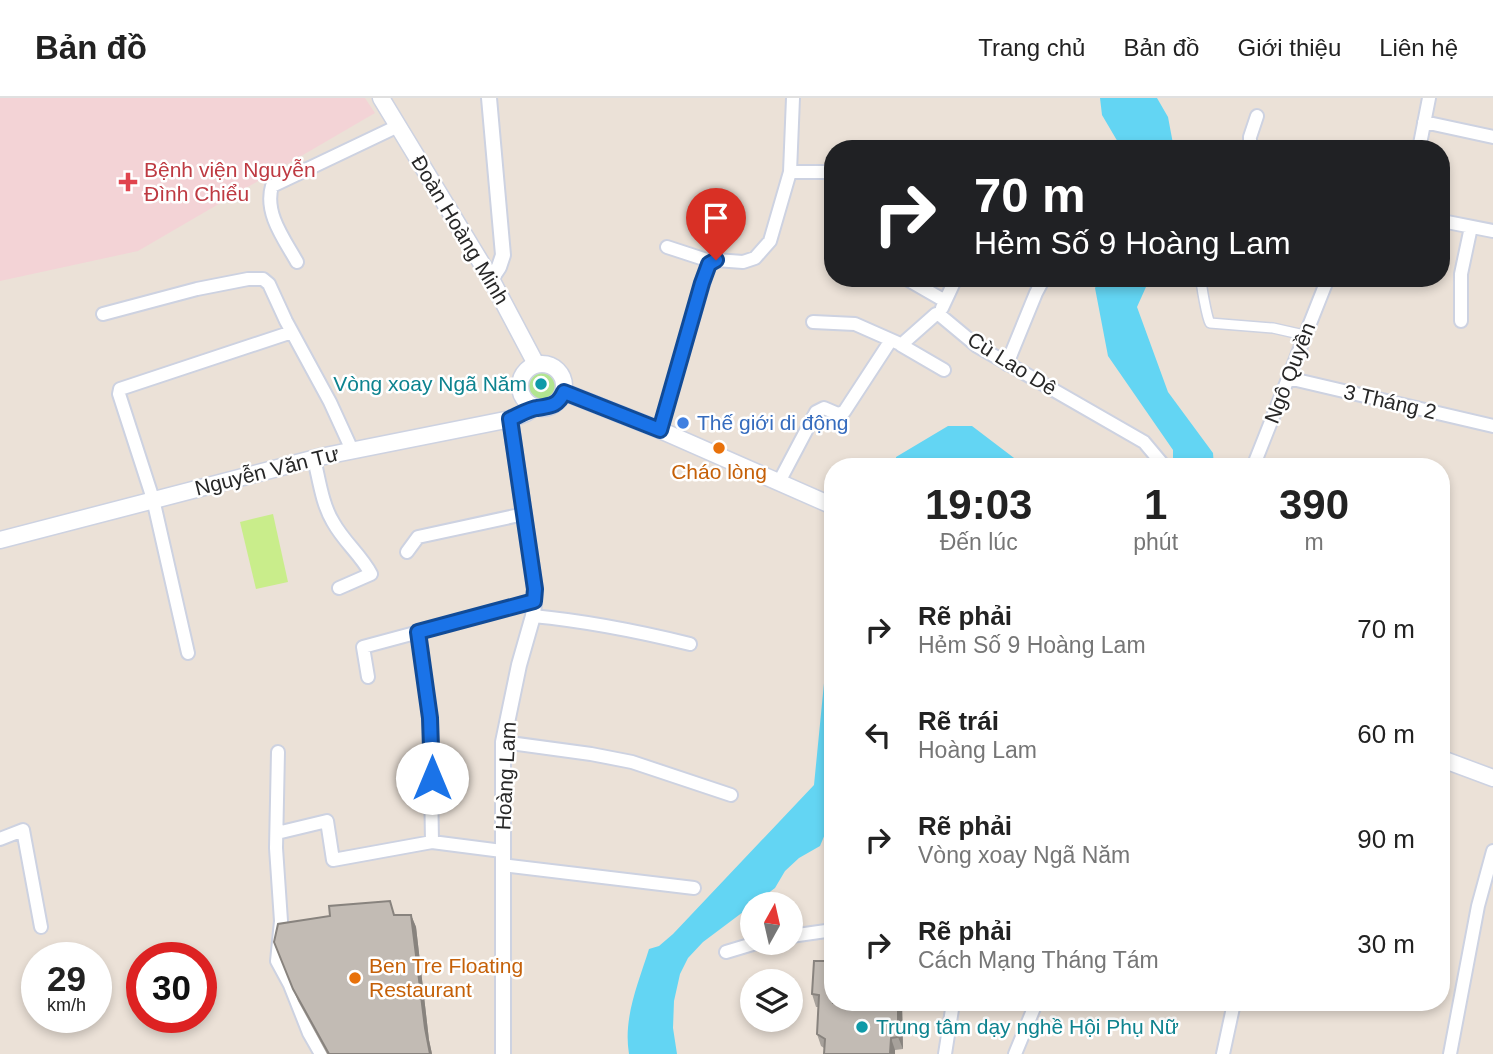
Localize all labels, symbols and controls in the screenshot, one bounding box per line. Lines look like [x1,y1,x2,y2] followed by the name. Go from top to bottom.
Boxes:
[35,29,147,66] text: Bản đồ
[978,34,1085,61] text: Trang chủ
[1123,34,1199,61] text: Bản đồ
[1237,34,1341,61] text: Giới thiệu
[1379,34,1458,61] text: Liên hệ
[407,151,514,308] street label: Đoàn Hoàng Minh
[144,158,316,205] place label: Bệnh viện Nguyễn Đình Chiểu
[859,168,950,259] icon: right
[974,168,1086,222] text: 70 m
[118,172,138,192] marker: Bệnh viện Nguyễn Đình Chiểu
[686,188,746,260] pin
[697,199,735,237] icon: arrive
[974,225,1291,261] text: Hẻm Số 9 Hoàng Lam
[1260,319,1319,427] street label: Ngô Quyền
[964,327,1061,400] street label: Cù Lao Dê
[333,372,527,395] place label: Vòng xoay Ngã Năm
[533,376,549,392] marker: Vòng xoay Ngã Năm
[1342,380,1439,423] street label: 3 Tháng 2
[697,411,849,434] place label: Thế giới di động
[675,415,691,431] marker: Thế giới di động
[711,440,727,456] marker: Cháo lòng
[192,441,341,500] street label: Nguyễn Văn Tư
[671,460,767,483] place label: Cháo lòng
[925,481,1032,528] text: 19:03
[1144,481,1167,528] text: 1
[1279,481,1349,528] text: 390
[940,529,1018,555] text: Đến lúc
[1133,529,1178,555] text: phút
[1304,529,1324,555] text: m
[918,601,1012,631] text: Rẽ phải
[859,611,897,649] icon: right
[1357,614,1415,644] text: 70 m
[918,632,1146,658] text: Hẻm Số 9 Hoàng Lam
[918,706,999,736] text: Rẽ trái
[859,716,897,754] icon: left
[1357,719,1415,749] text: 60 m
[491,721,520,831] street label: Hoàng Lam
[918,737,1037,763] text: Hoàng Lam
[395,741,469,815] position arrow
[918,811,1012,841] text: Rẽ phải
[859,821,897,859] icon: right
[1357,824,1415,854] text: 90 m
[918,842,1130,868] text: Vòng xoay Ngã Năm
[740,892,803,956] north arrow
[740,892,803,1032] map controls
[918,916,1012,946] text: Rẽ phải
[859,926,897,964] icon: right
[1357,929,1415,959] text: 30 m
[126,942,217,1033] speed limit sign: 30
[918,947,1159,973] text: Cách Mạng Tháng Tám
[369,954,523,1001] place label: Ben Tre Floating Restaurant
[47,959,86,998] text: 29
[740,969,803,1032] button: layers
[347,970,363,986] marker: Ben Tre Floating Restaurant
[47,995,86,1015] text: km/h
[876,1015,1179,1038] place label: Trung tâm dạy nghề Hội Phụ Nữ
[854,1019,870,1035] marker: Trung tâm dạy nghề Hội Phụ Nữ

